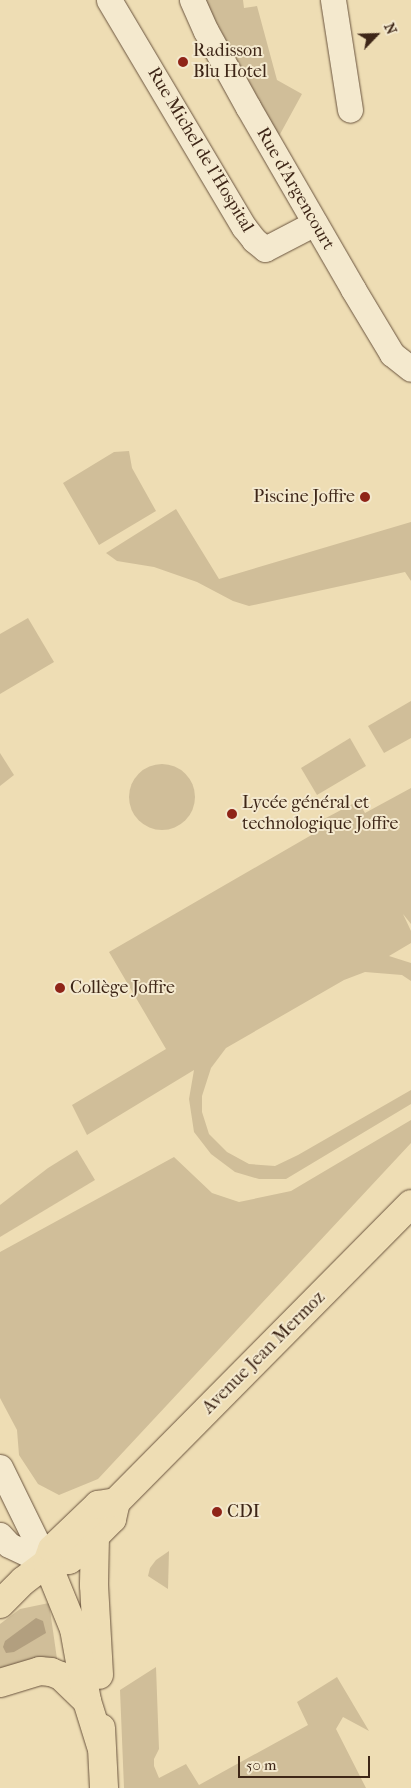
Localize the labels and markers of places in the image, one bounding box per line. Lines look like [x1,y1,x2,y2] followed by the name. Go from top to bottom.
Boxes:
[193,41,267,84] place label: Radisson Blu Hotel
[177,56,189,68] marker: Radisson Blu Hotel
[253,486,355,508] place label: Piscine Joffre
[359,491,371,503] marker: Piscine Joffre
[242,793,398,836] place label: Lycée général et technologique Joffre
[226,808,238,820] marker: Lycée général et technologique Joffre
[70,977,175,999] place label: Collège Joffre
[54,982,66,994] marker: Collège Joffre
[227,1501,260,1523] place label: CDI
[211,1506,223,1518] marker: CDI

